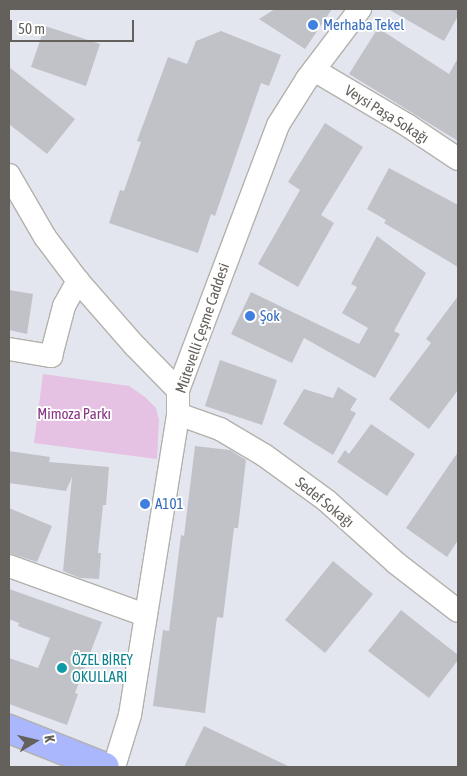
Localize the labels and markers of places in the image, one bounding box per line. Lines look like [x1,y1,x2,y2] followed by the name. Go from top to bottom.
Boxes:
[323,16,404,34] place label: Merhaba Tekel
[307,19,319,31] marker: Merhaba Tekel
[260,307,280,325] place label: Şok
[244,310,256,322] marker: Şok
[155,495,183,513] place label: A101
[139,498,151,510] marker: A101
[72,650,133,685] place label: ÖZEL BİREY OKULLARI
[56,662,68,674] marker: ÖZEL BİREY OKULLARI

